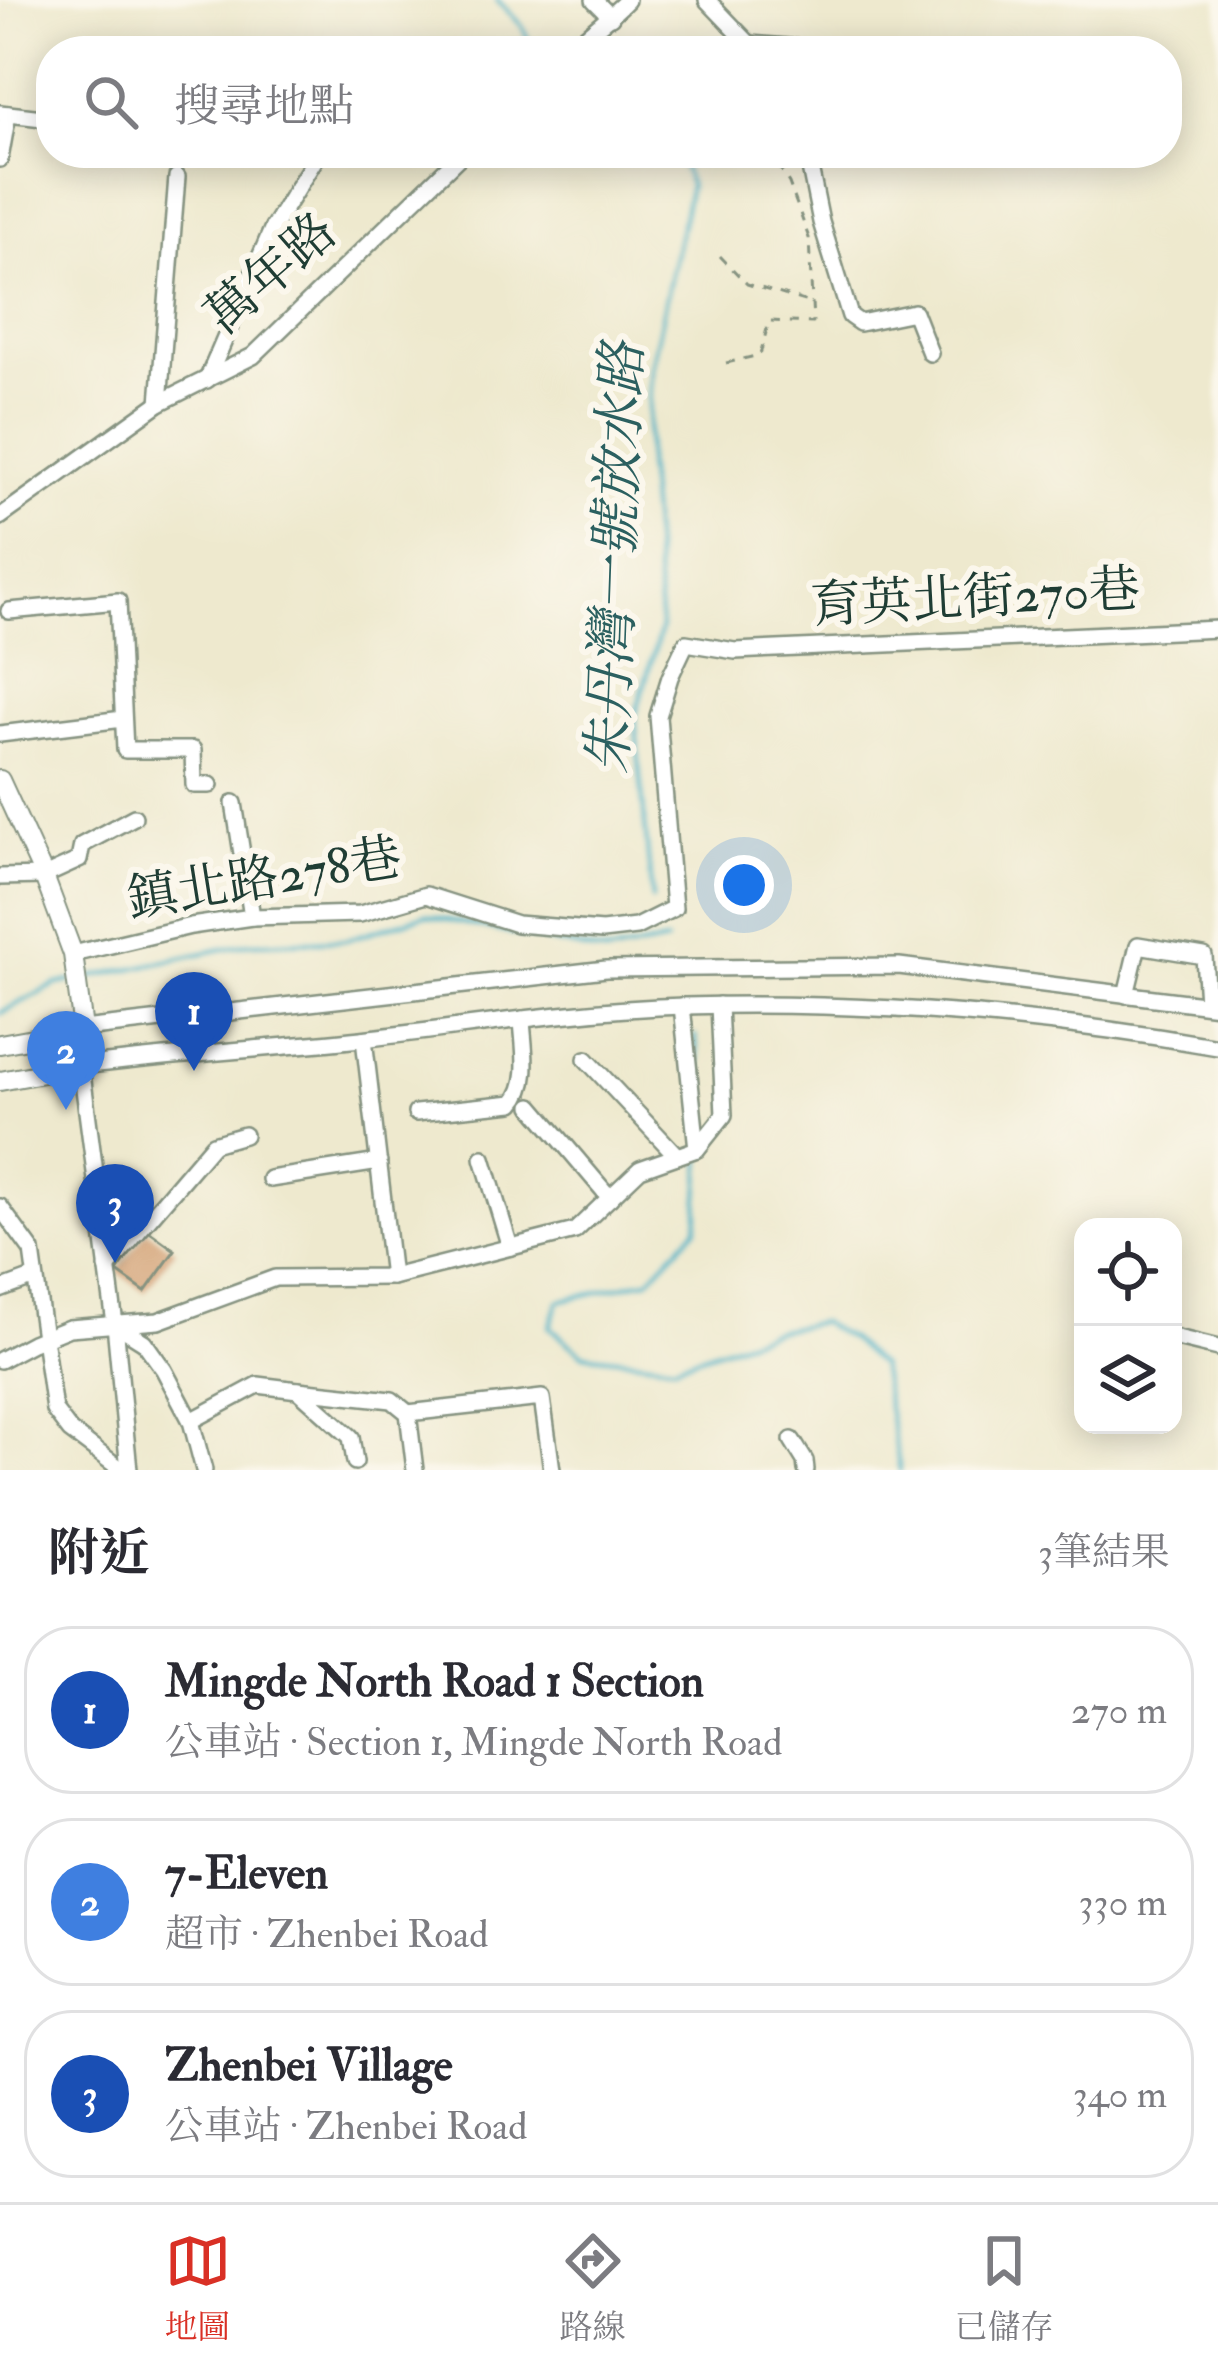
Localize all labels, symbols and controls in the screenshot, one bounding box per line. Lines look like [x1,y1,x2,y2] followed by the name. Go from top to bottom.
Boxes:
[36,36,1182,168] search box
[78,69,144,135] icon: search
[174,79,354,135] text: 搜尋地點
[192,200,350,348] street label: 萬年路
[574,337,658,775] water label: 朱丹灣一號放水路
[808,557,1142,639] street label: 育英北街270巷
[122,826,406,932] street label: 鎮北路278巷
[714,855,774,915] your location
[155,972,233,1071] pin: 1
[27,1011,105,1110] pin: 2
[76,1164,154,1263] pin: 3
[1074,1218,1182,1434] map controls
[1074,1218,1182,1326] button: locate
[1074,1326,1182,1434] button: layers
[48,1522,150,1586] text: 附近
[1038,1528,1170,1577] text: 3筆結果
[165,1654,704,1710] text: Mingde North Road 1 Section
[83,1686,97,1735] text: 1
[1071,1686,1167,1735] text: 270 m
[165,1718,782,1767] text: 公車站 · Section 1, Mingde North Road
[165,1846,328,1902] text: 7-Eleven
[80,1878,100,1927] text: 2
[1079,1878,1167,1927] text: 330 m
[165,1910,489,1959] text: 超市 · Zhenbei Road
[165,2038,453,2094] text: Zhenbei Village
[83,2070,97,2119] text: 3
[1073,2070,1167,2119] text: 340 m
[165,2102,528,2151] text: 公車站 · Zhenbei Road
[165,2228,231,2348] tab: 地圖
[560,2228,626,2348] tab: 路線
[955,2228,1054,2348] tab: 已儲存

